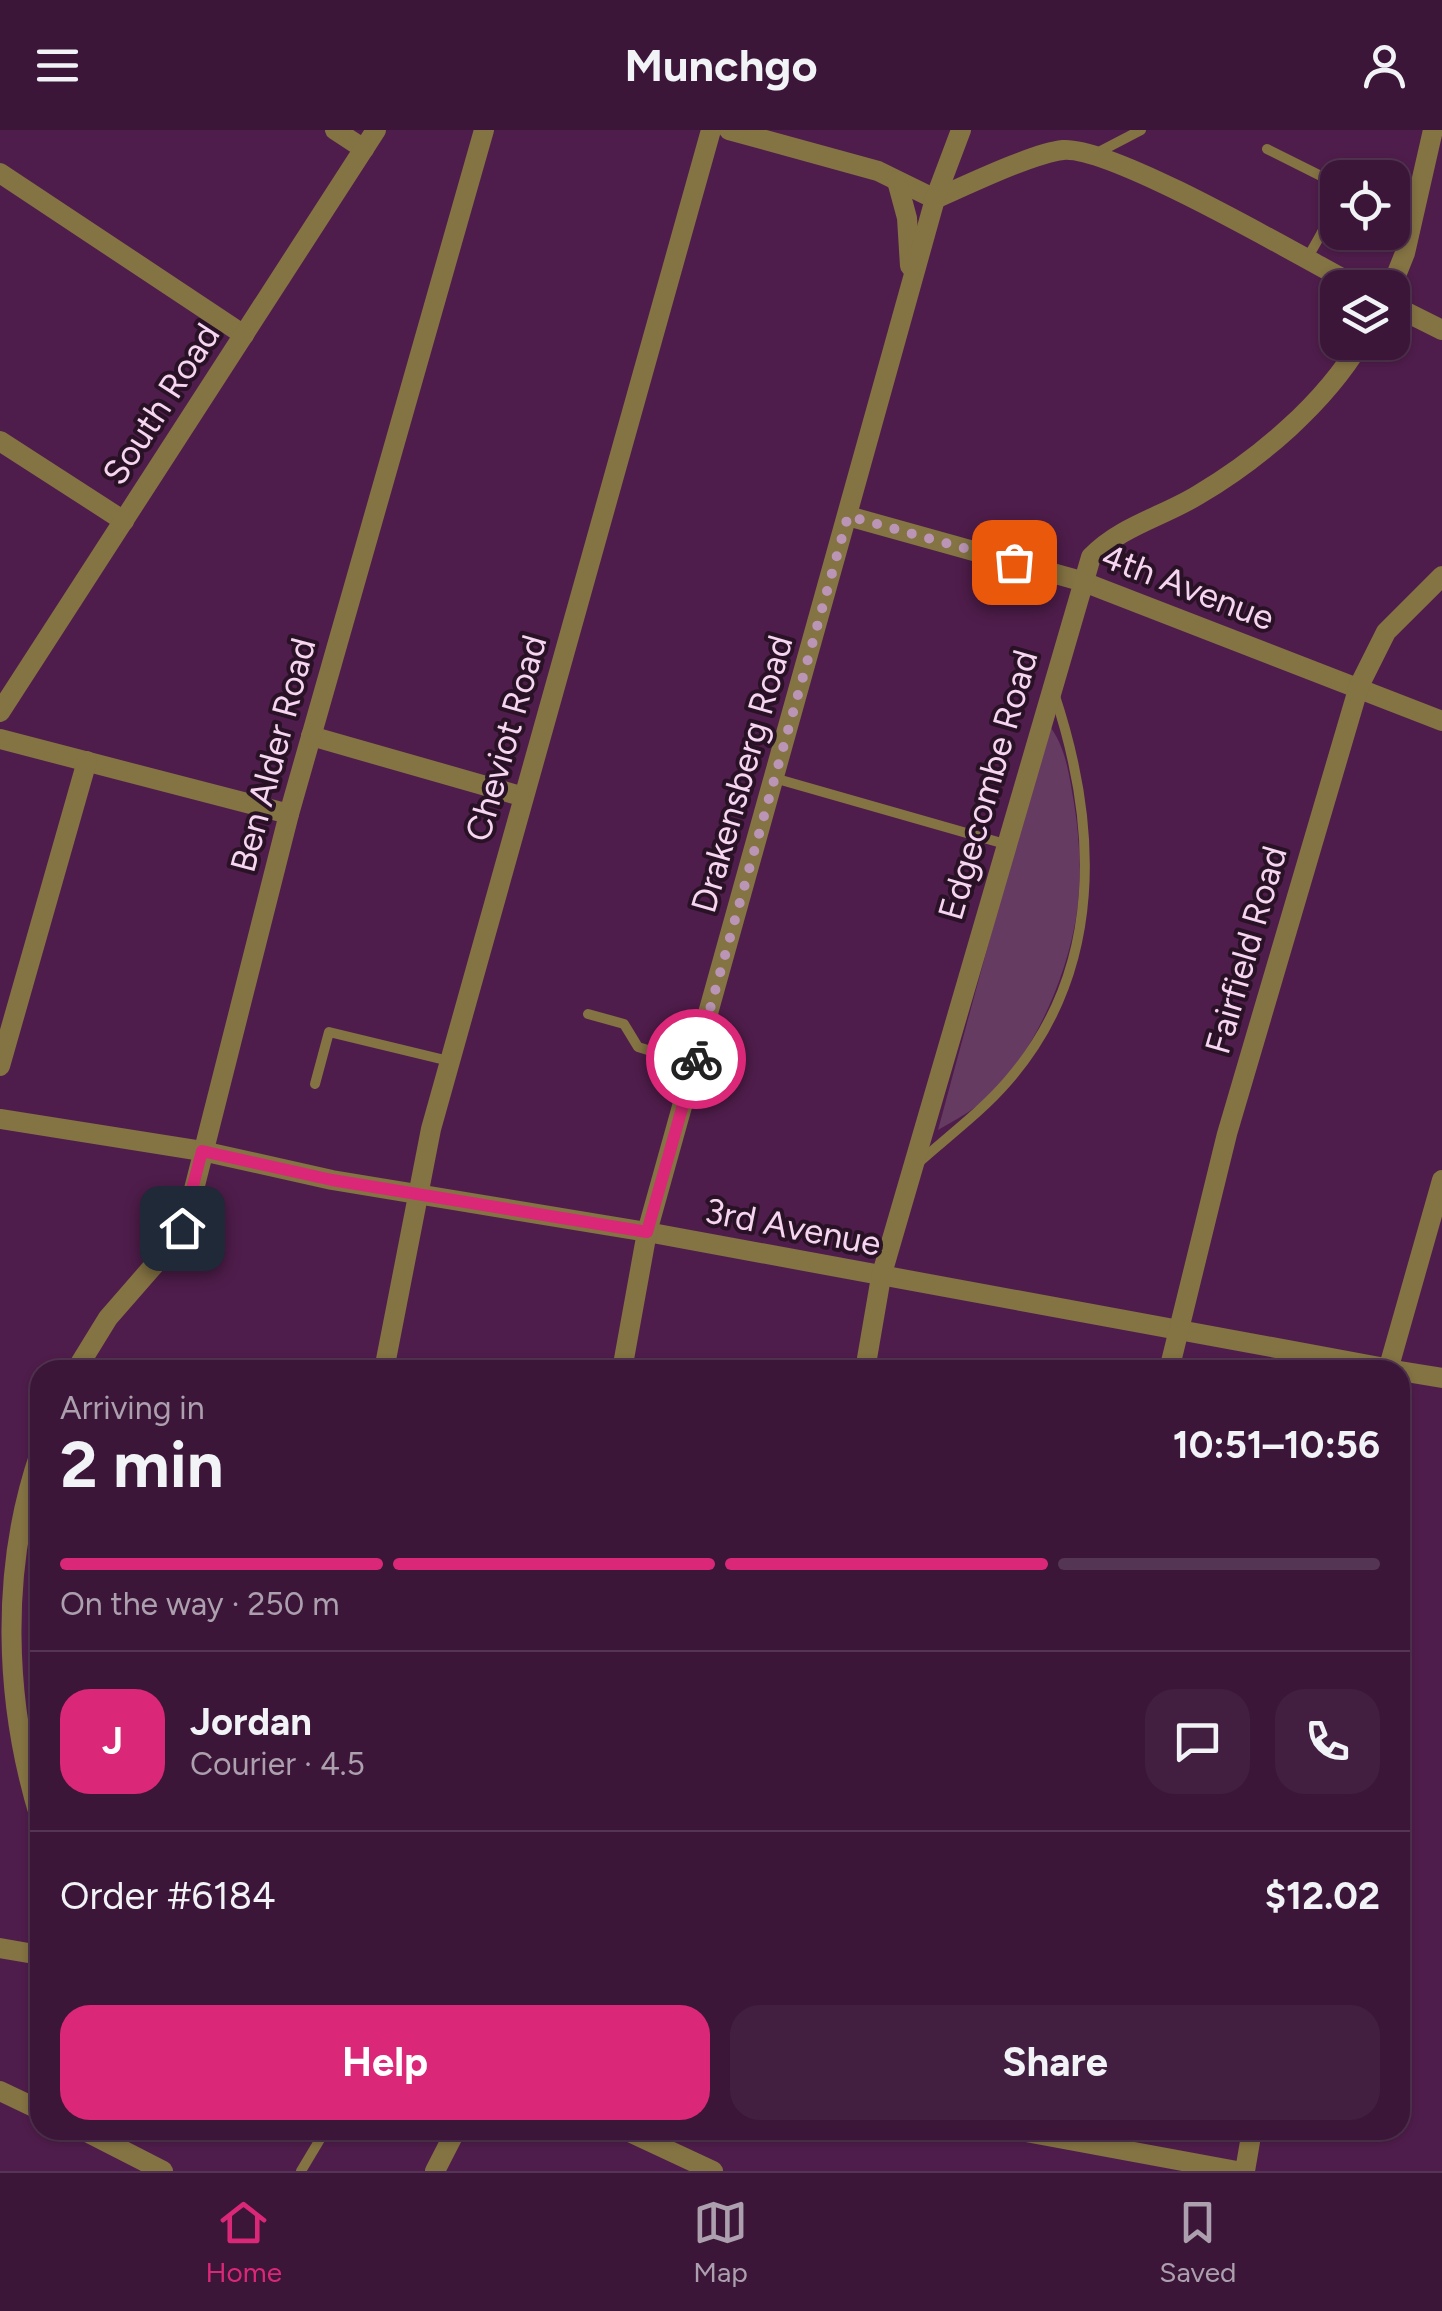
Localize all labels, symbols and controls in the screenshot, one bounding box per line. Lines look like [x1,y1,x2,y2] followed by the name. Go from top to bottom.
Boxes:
[30,38,85,93] icon: menu
[624,38,818,92] text: Munchgo
[1357,38,1412,93] icon: person
[1320,160,1410,360] map controls
[1320,160,1410,250] button: locate
[1320,270,1410,360] button: layers
[93,316,229,492] street label: South Road
[972,520,1057,605] pin
[987,535,1042,590] icon: bag
[1096,535,1280,639] street label: 4th Avenue
[457,630,555,846] street label: Cheviot Road
[682,630,802,918] street label: Drakensberg Road
[222,633,324,877] street label: Ben Alder Road
[929,645,1047,925] street label: Edgecombe Road
[1196,841,1296,1059] street label: Fairfield Road
[646,1009,746,1109] courier
[669,1032,724,1087] icon: bike
[140,1186,225,1271] pin
[701,1189,885,1265] street label: 3rd Avenue
[155,1201,210,1256] icon: home
[60,1389,205,1427] text: Arriving in
[1173,1422,1380,1468] text: 10:51–10:56
[60,1425,224,1503] text: 2 min
[60,1585,339,1623] text: On the way · 250 m
[1145,1689,1250,1794] button: chat
[1275,1689,1380,1794] button: phone
[190,1699,312,1745] text: Jordan
[102,1718,123,1764] text: J
[190,1745,365,1783] text: Courier · 4.5
[60,1873,276,1919] text: Order #6184
[1265,1873,1380,1919] text: $12.02
[60,2005,710,2120] button: Help
[730,2005,1380,2120] button: Share
[206,2195,282,2289] tab: Home
[693,2195,748,2289] tab: Map
[1159,2195,1236,2289] tab: Saved

